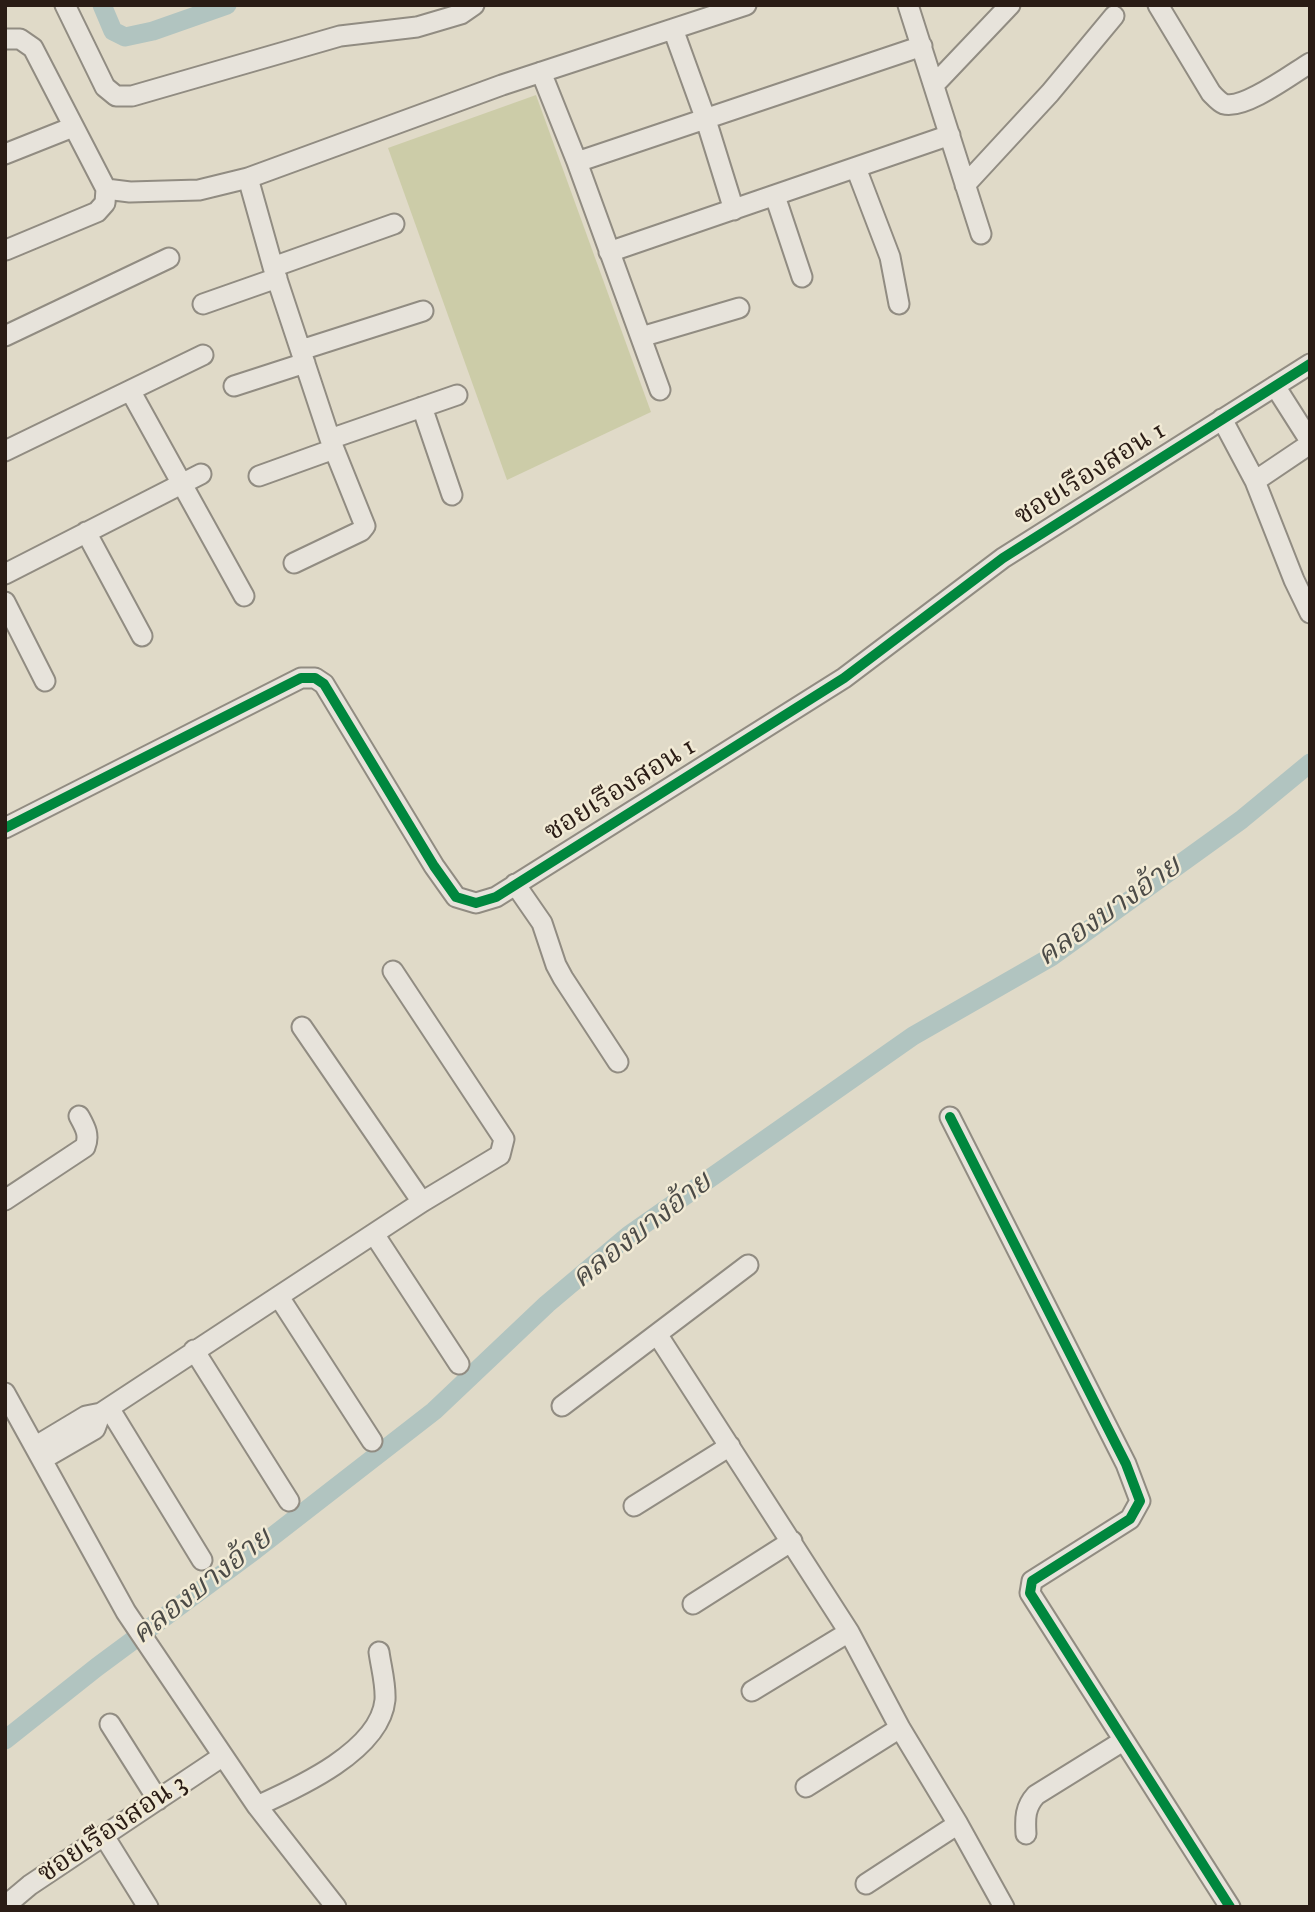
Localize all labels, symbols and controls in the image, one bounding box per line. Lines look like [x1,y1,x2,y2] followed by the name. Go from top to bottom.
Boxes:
[1009,415,1173,535] street label: ซอยเรืองสอน 1
[539,731,703,851] street label: ซอยเรืองสอน 1
[1031,850,1189,976] water label: คลองบางอ้าย
[566,1166,720,1298] water label: คลองบางอ้าย
[126,1522,280,1654] water label: คลองบางอ้าย
[32,1768,194,1892] street label: ซอยเรืองสอน 3

